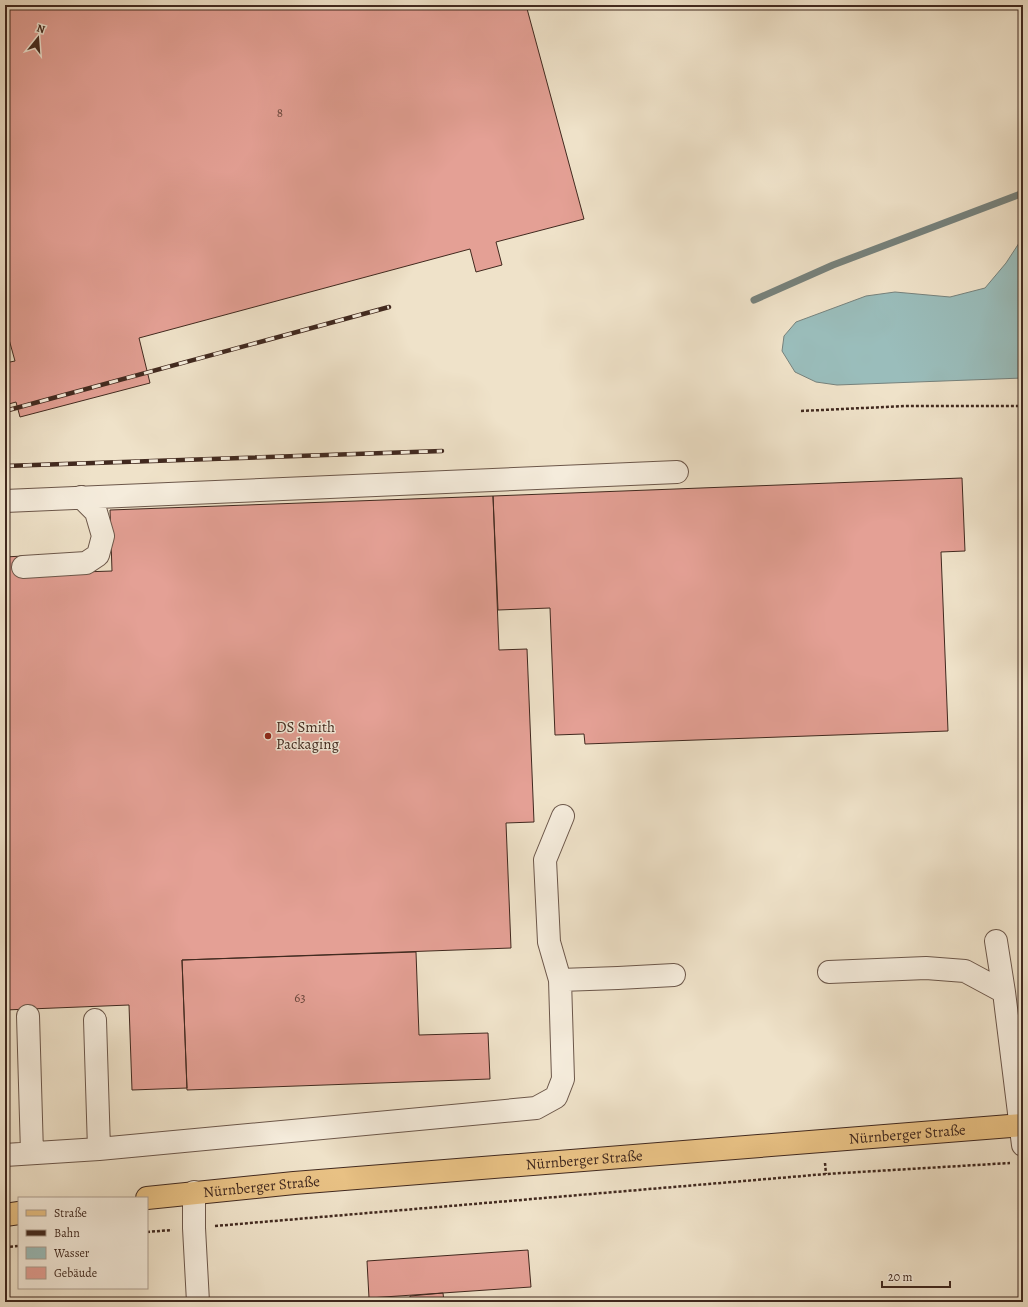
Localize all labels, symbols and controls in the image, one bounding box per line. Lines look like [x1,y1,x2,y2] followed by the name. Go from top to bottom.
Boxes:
[18,18,58,58] north arrow
[35,21,47,37] text: N
[277,104,283,121] house number: 8
[276,717,339,754] place label: DS Smith Packaging
[263,731,273,741] marker: DS Smith Packaging
[294,989,306,1006] house number: 63
[848,1120,967,1149] street label: Nürnberger Straße
[525,1145,644,1175] street label: Nürnberger Straße
[202,1171,321,1202] street label: Nürnberger Straße
[18,1197,148,1289] legend
[54,1205,87,1221] text: Straße
[54,1225,80,1241] text: Bahn
[53,1245,90,1261] text: Wasser
[882,1263,950,1289] scale bar
[54,1265,97,1281] text: Gebäude
[888,1269,912,1285] text: 20 m

